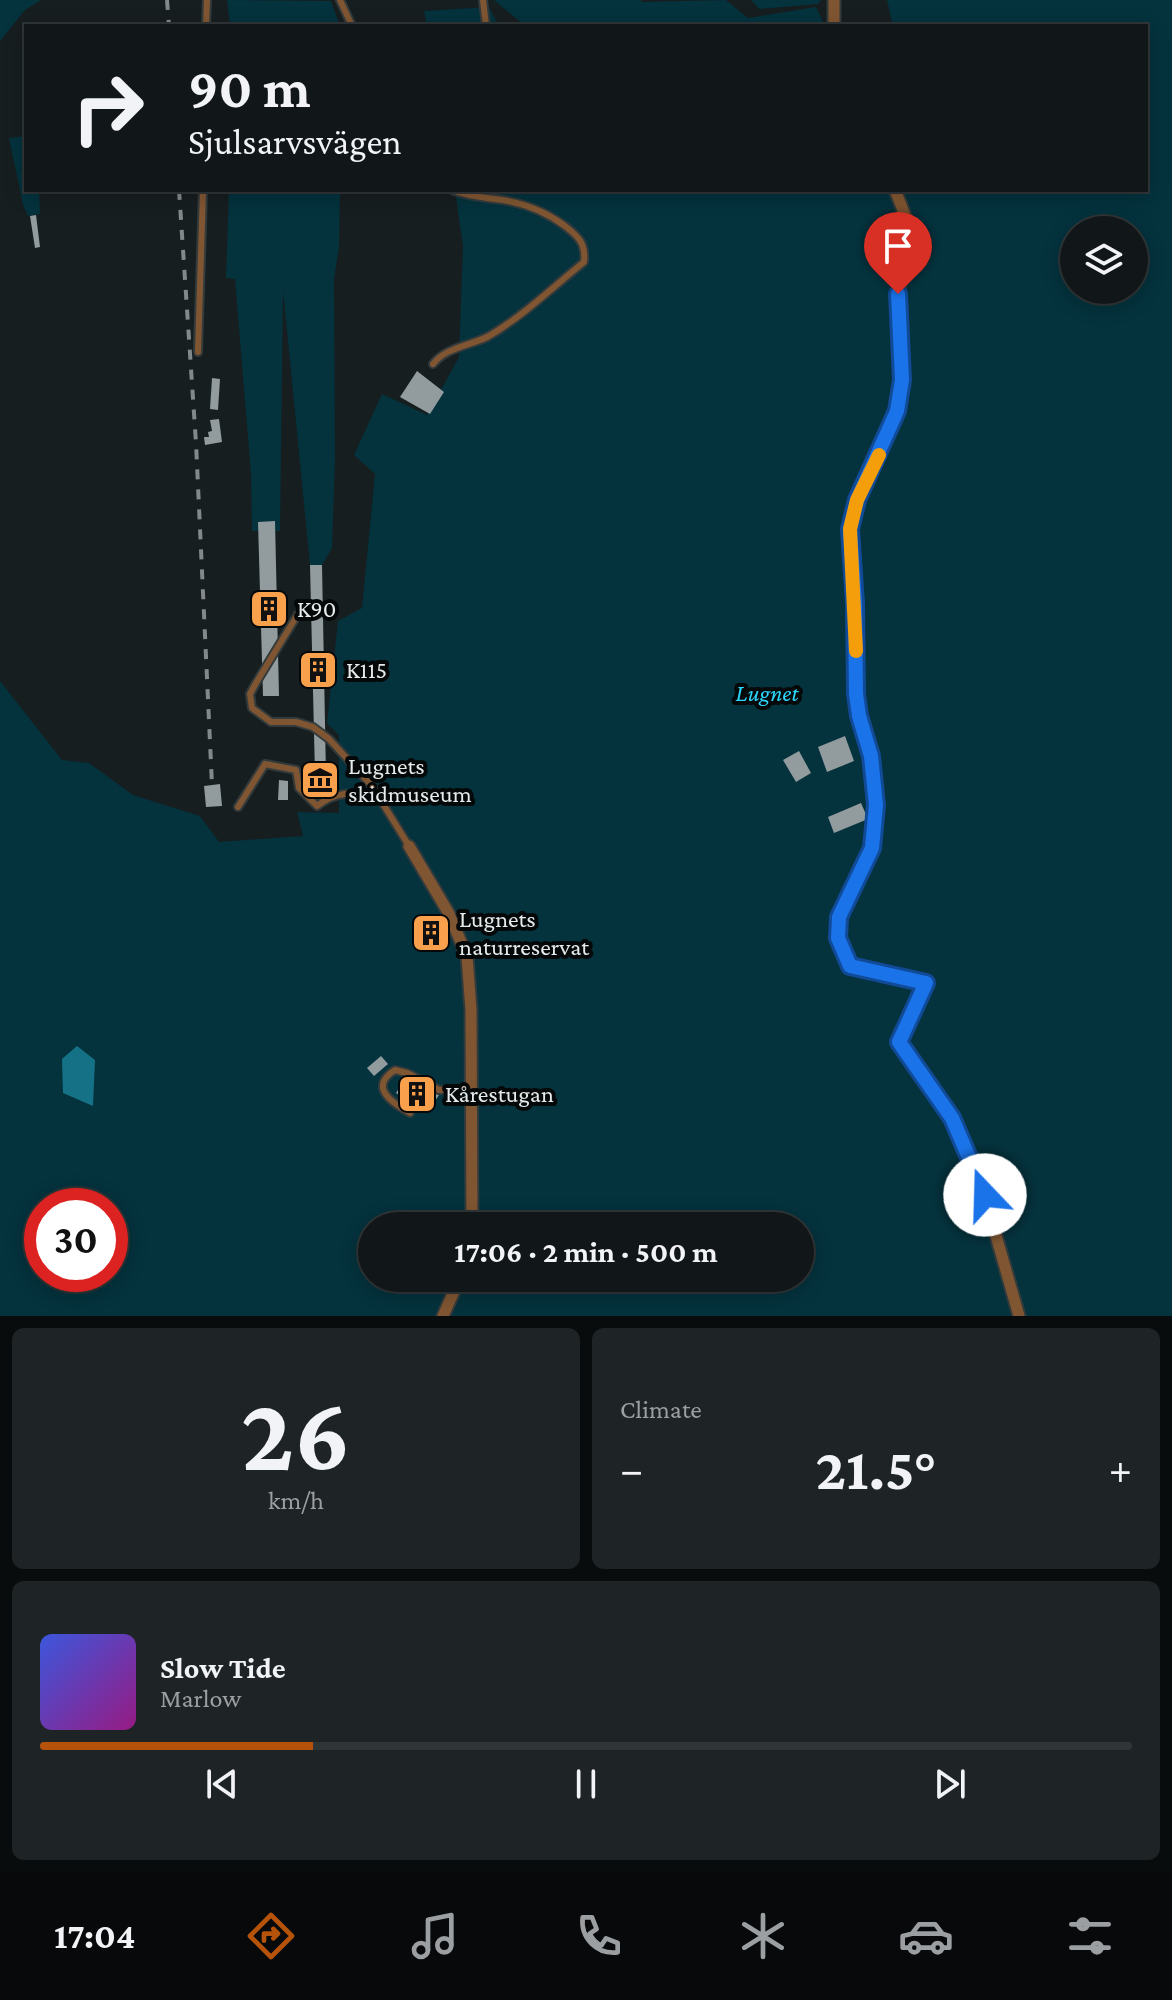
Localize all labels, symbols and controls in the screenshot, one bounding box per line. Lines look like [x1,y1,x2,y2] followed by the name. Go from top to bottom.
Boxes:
[56,56,160,160] icon: right
[188,57,311,119] text: 90 m
[188,122,402,162] text: Sjulsarvsvägen
[864,212,932,294] pin
[1060,216,1148,304] map controls
[1060,216,1148,304] button: layers
[876,224,920,268] icon: arrive
[248,588,290,630] building icon: K90
[297,595,336,622] place label: K90
[297,649,339,691] building icon: K115
[346,656,387,683] place label: K115
[736,679,799,706] park label: Lugnet
[348,752,472,807] place label: Lugnets skidmuseum
[299,759,341,801] museum icon: Lugnets skidmuseum
[459,905,590,960] place label: Lugnets naturreservat
[410,912,452,954] building icon: Lugnets naturreservat
[396,1073,438,1115] building icon: Kårestugan
[445,1080,554,1107] place label: Kårestugan
[943,1153,1027,1237] position arrow
[24,1188,128,1292] speed limit sign: 30
[454,1235,718,1268] text: 17:06 · 2 min · 500 m
[241,1376,351,1491] text: 26
[620,1395,702,1424] text: Climate
[815,1435,937,1502] text: 21.5°
[620,1445,643,1493] text: −
[1109,1445,1132,1493] text: +
[268,1486,324,1515] text: km/h
[160,1651,286,1684] text: Slow Tide
[160,1684,241,1713] text: Marlow
[200,1762,244,1806] icon: previous
[564,1762,608,1806] icon: pause
[928,1762,972,1806] icon: next
[243,1908,299,1964] icon: directions
[407,1908,463,1964] icon: music
[571,1908,627,1964] icon: phone
[735,1908,791,1964] icon: climate
[898,1908,954,1964] icon: car
[1062,1908,1118,1964] icon: filters
[54,1916,135,1956] text: 17:04

